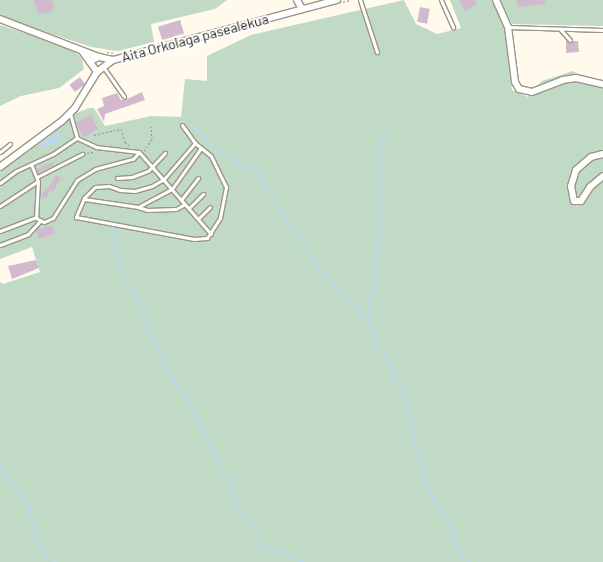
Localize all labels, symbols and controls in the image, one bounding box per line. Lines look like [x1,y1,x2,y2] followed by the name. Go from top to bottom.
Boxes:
[120,10,270,66] street label: Aita Orkolaga pasealekua

